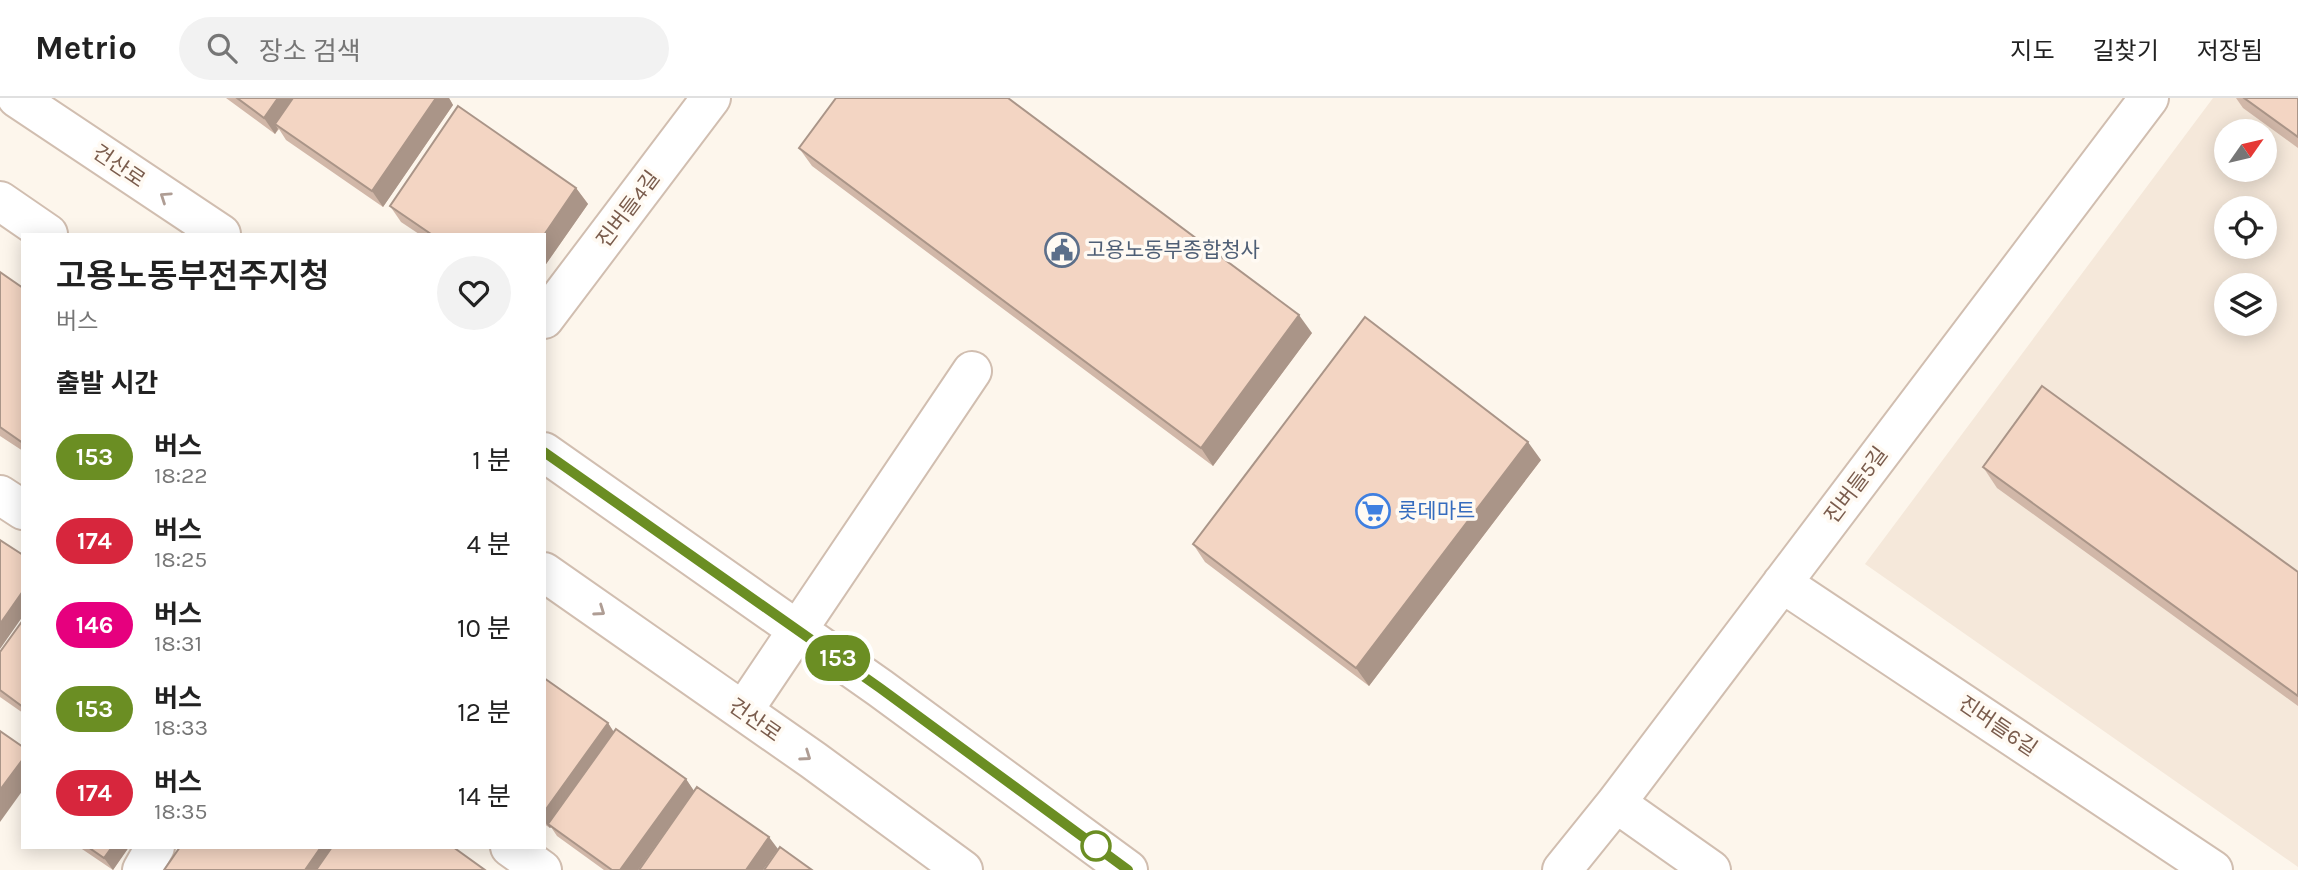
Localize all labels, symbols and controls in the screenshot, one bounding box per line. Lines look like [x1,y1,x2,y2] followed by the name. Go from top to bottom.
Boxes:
[179,17,669,80] search box
[35,29,137,67] text: Metrio
[203,29,241,67] icon: search
[259,36,361,67] text: 장소 검색
[2010,37,2055,65] text: 지도
[2093,37,2159,65] text: 길찾기
[2197,37,2263,65] text: 저장됨
[2214,119,2277,182] north arrow
[2214,119,2277,336] map controls
[88,140,150,192] street label: 건산로
[592,166,664,252] street label: 진버들4길
[159,192,172,205] one-way arrow
[2214,196,2277,259] button: locate
[1043,231,1081,269] public building icon: 고용노동부종합청사
[1086,238,1260,262] place label: 고용노동부종합청사
[437,256,511,330] button: heart
[56,257,329,295] text: 고용노동부전주지청
[2214,273,2277,336] button: layers
[56,308,98,335] text: 버스
[56,368,158,399] text: 출발 시간
[154,431,202,462] text: 버스
[1820,442,1892,528] street label: 진버들5길
[76,443,113,471] text: 153
[472,445,511,476] text: 1 분
[154,462,208,489] text: 18:22
[1354,492,1392,530] supermarket icon: 롯데마트
[1398,499,1475,523] place label: 롯데마트
[154,515,202,546] text: 버스
[77,527,112,555] text: 174
[466,529,511,560] text: 4 분
[154,546,207,573] text: 18:25
[154,599,202,630] text: 버스
[592,603,605,615] one-way arrow
[76,611,113,639] text: 146
[457,613,511,644] text: 10 분
[154,630,202,657] text: 18:31
[798,635,878,681] line badge: 153
[819,644,857,672] text: 153
[154,683,202,714] text: 버스
[1954,691,2042,761] street label: 진버들6길
[724,694,786,746] street label: 건산로
[76,695,113,723] text: 153
[457,697,511,728] text: 12 분
[154,714,208,741] text: 18:33
[798,748,811,760] one-way arrow
[154,767,202,798] text: 버스
[77,779,112,807] text: 174
[458,781,511,812] text: 14 분
[154,798,208,825] text: 18:35
[1081,831,1111,861] unlabelled marker

